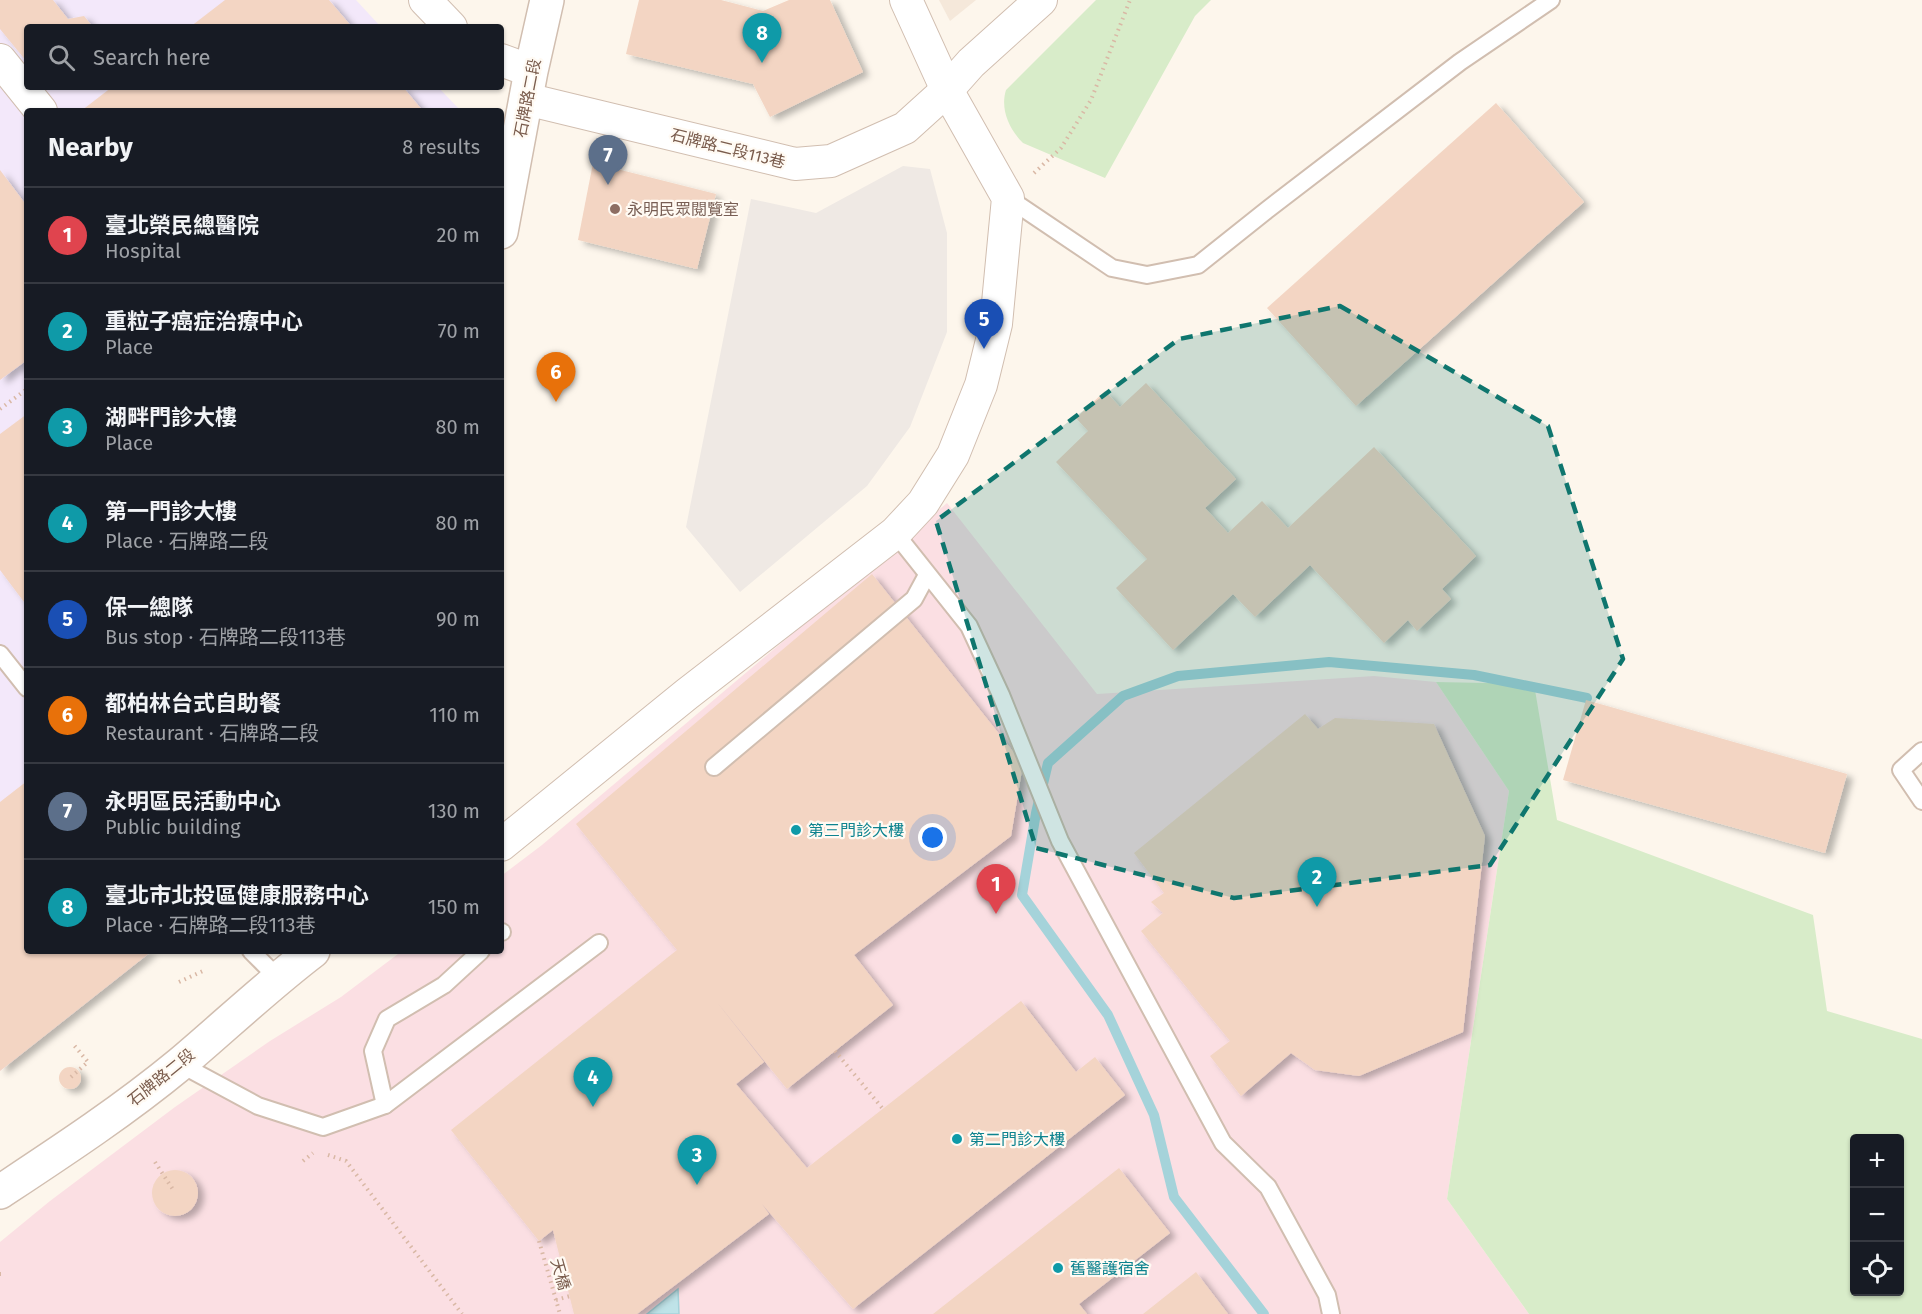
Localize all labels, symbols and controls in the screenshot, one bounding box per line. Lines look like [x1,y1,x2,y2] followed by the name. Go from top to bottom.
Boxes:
[742,14,782,63] pin: 8
[24,24,504,90] search box
[45,41,78,74] icon: search
[93,44,211,71] text: Search here
[511,57,544,139] street label: 石牌路二段
[669,125,787,172] street label: 石牌路二段113巷
[48,132,133,163] text: Nearby
[402,135,480,159] text: 8 results
[588,136,628,185] pin: 7
[627,200,739,219] place label: 永明民眾閱覽室
[608,202,622,216] marker: 永明民眾閱覽室
[105,212,259,239] text: 臺北榮民總醫院
[63,223,72,247] text: 1
[437,223,480,247] text: 20 m
[105,239,181,263] text: Hospital
[964,300,1004,349] pin: 5
[105,308,303,335] text: 重粒子癌症治療中心
[62,319,73,343] text: 2
[438,319,480,343] text: 70 m
[105,335,153,359] text: Place
[536,352,576,402] pin: 6
[105,404,237,431] text: 湖畔門診大樓
[62,415,73,439] text: 3
[435,415,480,439] text: 80 m
[105,431,153,455] text: Place
[105,498,237,525] text: 第一門診大樓
[62,511,73,535] text: 4
[435,511,480,535] text: 80 m
[105,529,269,553] text: Place · 石牌路二段
[105,594,193,621] text: 保一總隊
[62,607,73,631] text: 5
[436,607,480,631] text: 90 m
[105,625,346,649] text: Bus stop · 石牌路二段113巷
[105,690,281,717] text: 都柏林台式自助餐
[62,703,73,727] text: 6
[429,703,480,727] text: 110 m
[105,721,319,745] text: Restaurant · 石牌路二段
[105,788,281,815] text: 永明區民活動中心
[63,799,72,823] text: 7
[428,799,480,823] text: 130 m
[105,815,241,839] text: Public building
[808,821,904,840] place label: 第三門診大樓
[789,823,803,837] marker: 第三門診大樓
[918,823,947,852] your location
[1298,858,1336,907] pin: 2
[976,864,1016,914] pin: 1
[105,882,369,909] text: 臺北市北投區健康服務中心
[62,895,73,919] text: 8
[428,895,480,919] text: 150 m
[105,913,316,937] text: Place · 石牌路二段113巷
[124,1045,198,1110] street label: 石牌路二段
[574,1058,612,1107] pin: 4
[969,1130,1065,1149] place label: 第二門診大樓
[950,1132,964,1146] marker: 第二門診大樓
[1850,1134,1904,1296] map controls
[1850,1134,1904,1188] button: +
[678,1136,716,1185] pin: 3
[1850,1188,1904,1242] button: −
[1850,1242,1904,1296] button: locate
[547,1256,574,1292] street label: 天橋
[1070,1259,1150,1278] place label: 舊醫護宿舍
[1051,1261,1065,1275] marker: 舊醫護宿舍

